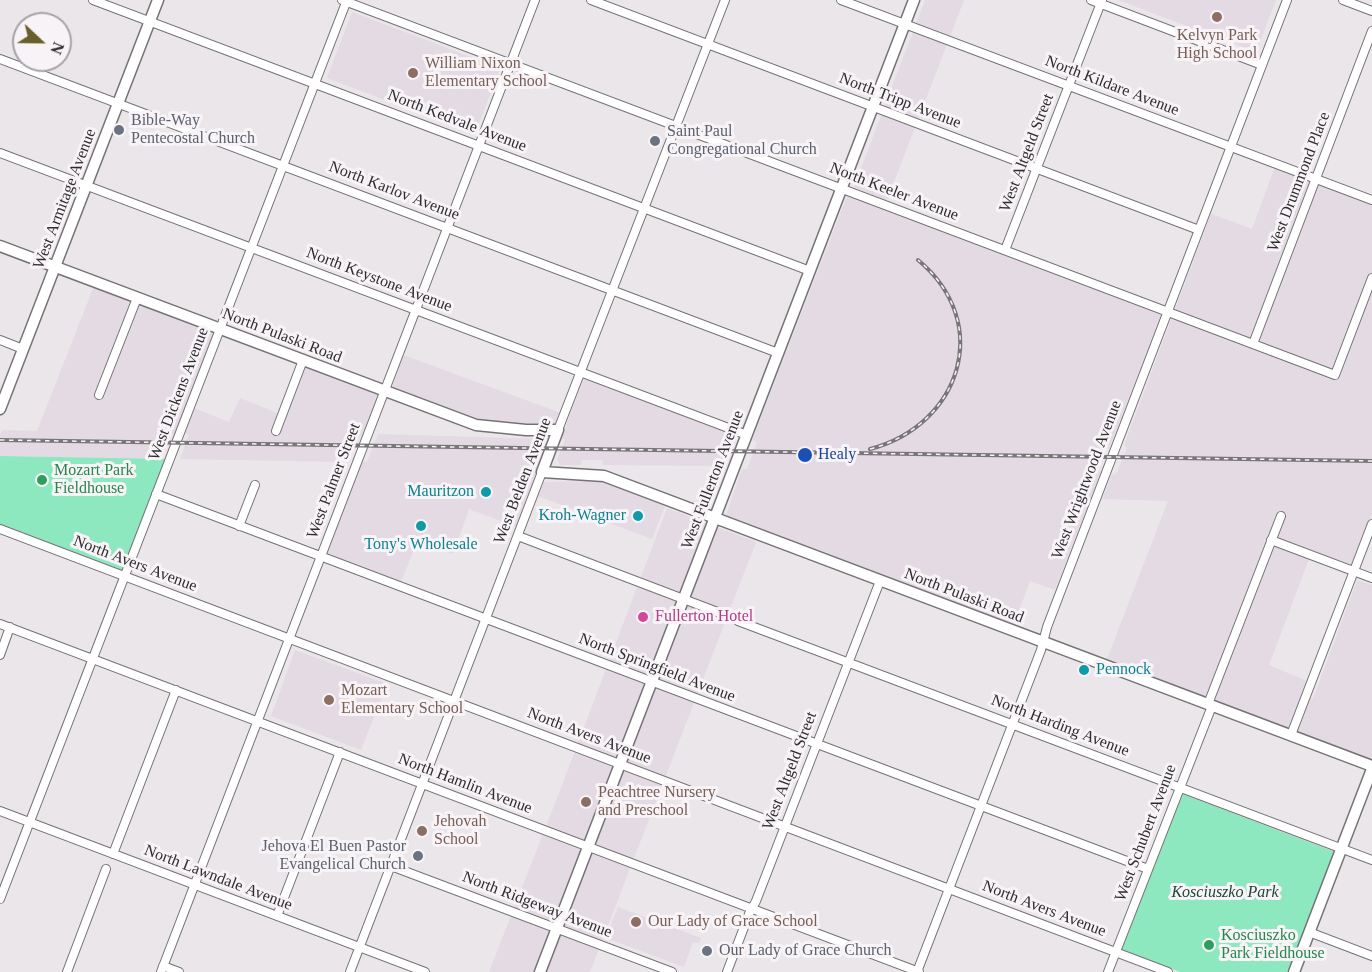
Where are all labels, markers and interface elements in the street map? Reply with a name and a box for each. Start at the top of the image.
marker: Kelvyn Park High School [1210,10,1224,24]
north arrow [12,12,72,72]
place label: Kelvyn Park High School [1177,26,1257,64]
text: N [47,40,67,57]
street label: North Kildare Avenue [1042,52,1182,120]
place label: William Nixon Elementary School [425,54,547,92]
marker: William Nixon Elementary School [406,66,420,80]
street label: North Tripp Avenue [836,69,964,133]
street label: North Kedvale Avenue [385,86,529,156]
street label: West Altgeld Street [996,91,1058,215]
street label: West Drummond Place [1264,109,1334,255]
place label: Bible-Way Pentecostal Church [131,111,255,149]
place label: Saint Paul Congregational Church [667,122,817,160]
marker: Bible-Way Pentecostal Church [112,123,126,137]
street label: West Armitage Avenue [29,126,101,272]
marker: Saint Paul Congregational Church [648,134,662,148]
street label: North Karlov Avenue [326,157,462,225]
street label: North Keeler Avenue [827,159,961,225]
street label: North Keystone Avenue [304,243,454,317]
street label: North Pulaski Road [220,304,344,368]
street label: West Dickens Avenue [145,325,213,463]
street label: West Wrightwood Avenue [1048,398,1126,562]
street label: West Fullerton Avenue [678,408,748,552]
street label: West Belden Avenue [490,415,556,547]
street label: West Palmer Street [303,421,365,541]
place label: Healy [818,445,856,465]
marker: Healy [796,446,814,464]
place label: Mozart Park Fieldhouse [54,461,134,499]
marker: Mozart Park Fieldhouse [35,473,49,487]
place label: Mauritzon [407,482,474,502]
marker: Mauritzon [479,485,493,499]
place label: Kroh-Wagner [538,506,626,526]
marker: Kroh-Wagner [631,509,645,523]
marker: Tony's Wholesale [414,519,428,533]
street label: North Avers Avenue [70,532,200,596]
place label: Tony's Wholesale [364,535,478,555]
street label: North Pulaski Road [902,564,1026,628]
place label: Fullerton Hotel [655,607,753,627]
marker: Fullerton Hotel [636,610,650,624]
street label: North Springfield Avenue [576,629,738,707]
place label: Pennock [1096,660,1151,680]
marker: Pennock [1077,663,1091,677]
place label: Mozart Elementary School [341,681,463,719]
street label: North Harding Avenue [988,691,1132,761]
marker: Mozart Elementary School [322,693,336,707]
street label: North Avers Avenue [524,704,654,768]
street label: West Altgeld Street [759,709,821,833]
street label: North Hamlin Avenue [395,750,535,818]
street label: West Schubert Avenue [1111,762,1181,904]
place label: Peachtree Nursery and Preschool [598,783,716,821]
marker: Peachtree Nursery and Preschool [579,795,593,809]
place label: Jehovah School [434,812,486,850]
marker: Jehovah School [415,824,429,838]
place label: Jehova El Buen Pastor Evangelical Church [262,837,406,875]
street label: North Lawndale Avenue [141,841,295,915]
marker: Jehova El Buen Pastor Evangelical Church [411,849,425,863]
street label: North Ridgeway Avenue [459,868,615,942]
street label: North Avers Avenue [979,877,1109,941]
park label: Kosciuszko Park [1171,883,1279,903]
place label: Our Lady of Grace School [648,912,818,932]
marker: Our Lady of Grace School [629,915,643,929]
place label: Kosciuszko Park Fieldhouse [1221,926,1325,964]
marker: Kosciuszko Park Fieldhouse [1202,938,1216,952]
place label: Our Lady of Grace Church [719,941,891,961]
marker: Our Lady of Grace Church [700,944,714,958]

